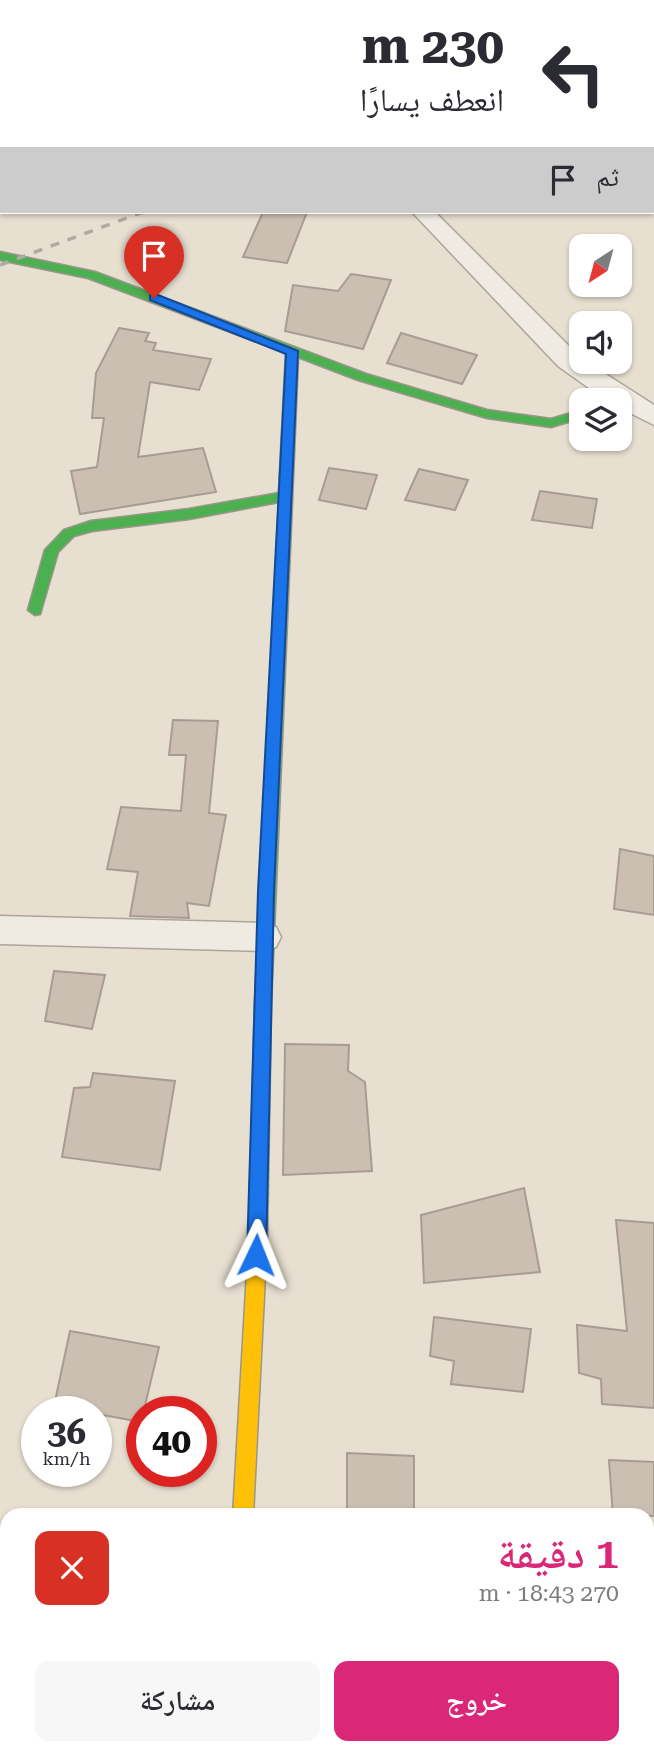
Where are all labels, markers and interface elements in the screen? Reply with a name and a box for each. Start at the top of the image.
text: 230 m [362,18,504,75]
icon: left [528,28,619,119]
text: انعطف يسارًا [360,81,504,119]
icon: arrive [544,161,582,199]
text: ثم [596,162,619,192]
pin [124,226,184,298]
north arrow [569,234,632,298]
map controls [569,234,632,451]
icon: arrive [135,237,173,275]
button: sound [569,311,632,374]
button: layers [569,388,632,451]
position arrow [219,1218,293,1292]
speed limit sign: 40 [126,1396,217,1487]
text: 36 [47,1412,86,1453]
text: km/h [42,1448,91,1469]
text: 1 دقيقة [498,1529,619,1578]
button: close [35,1531,109,1605]
text: 270 m · 18:43 [479,1580,619,1607]
button: مشاركة [35,1661,320,1741]
button: خروج [334,1661,619,1741]

